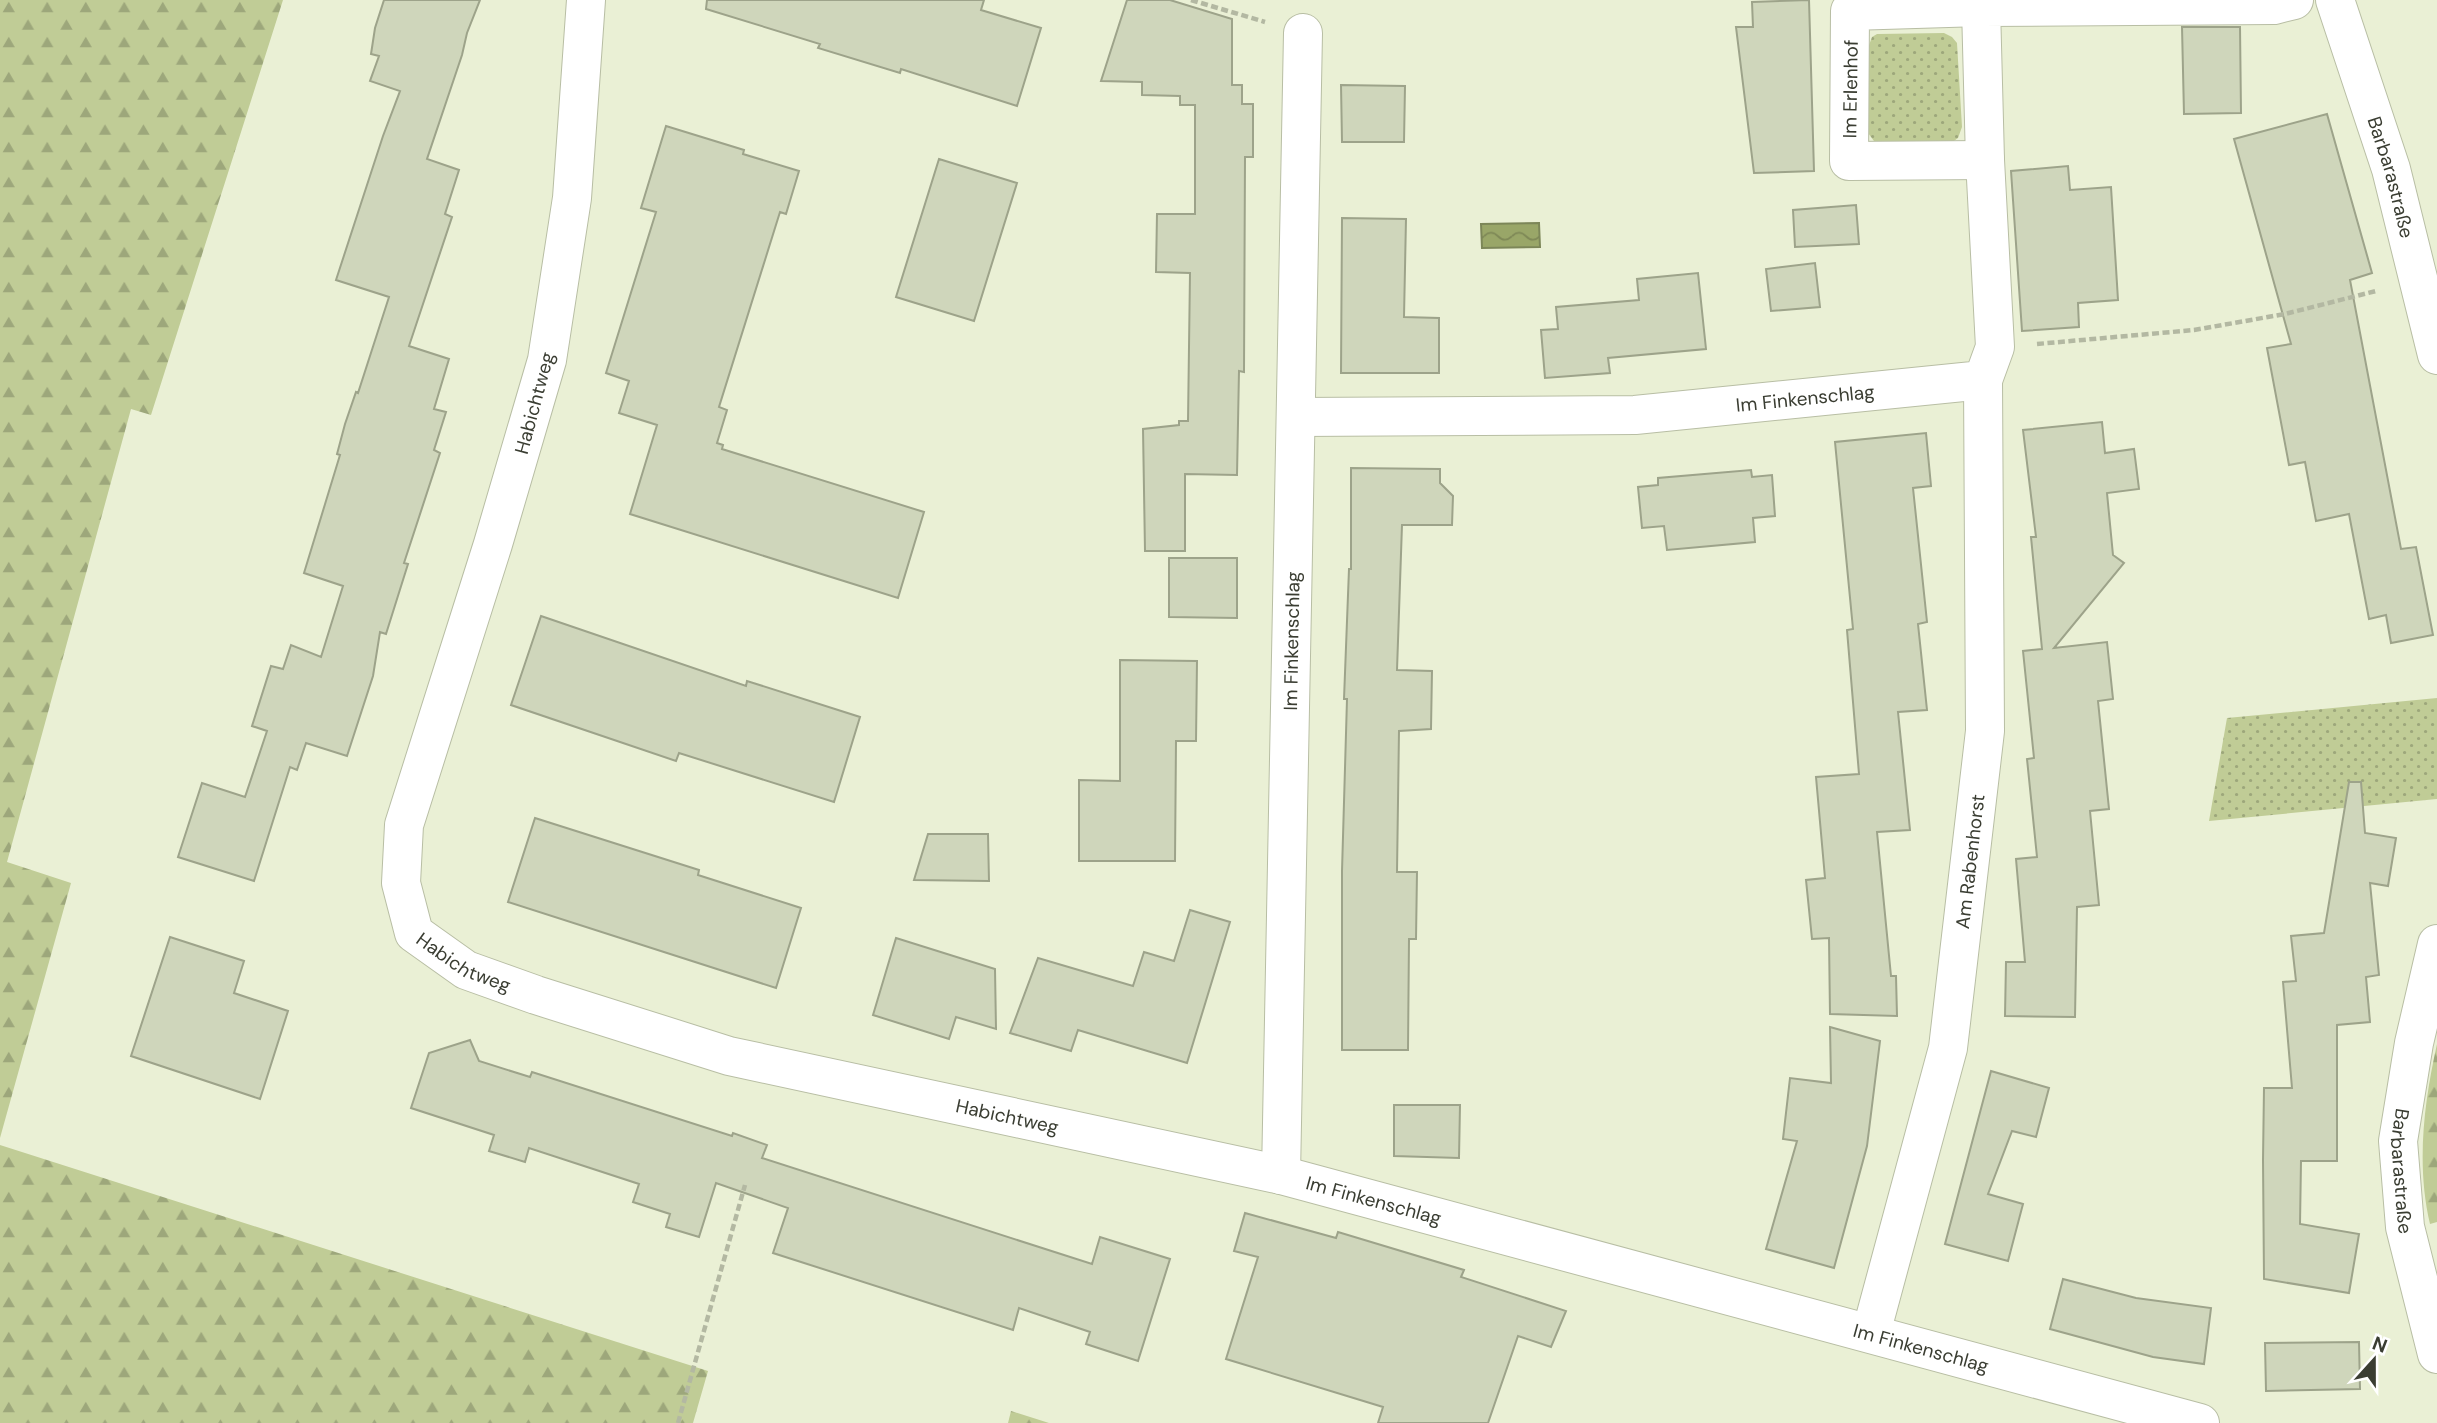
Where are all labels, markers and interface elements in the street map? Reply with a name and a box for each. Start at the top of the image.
street label: Im Erlenhof [1837,39,1864,139]
street label: Barbarastraße [2361,113,2420,241]
street label: Habichtweg [509,349,560,457]
street label: Im Finkenschlag [1735,379,1876,418]
street label: Im Finkenschlag [1278,571,1306,711]
street label: Am Rabenhorst [1950,793,1991,930]
street label: Habichtweg [411,927,514,998]
street label: Habichtweg [954,1093,1061,1140]
street label: Barbarastraße [2385,1107,2418,1237]
street label: Im Finkenschlag [1303,1170,1445,1231]
street label: Im Finkenschlag [1851,1318,1992,1379]
north arrow [2339,1325,2409,1395]
text: N [2369,1330,2391,1359]

